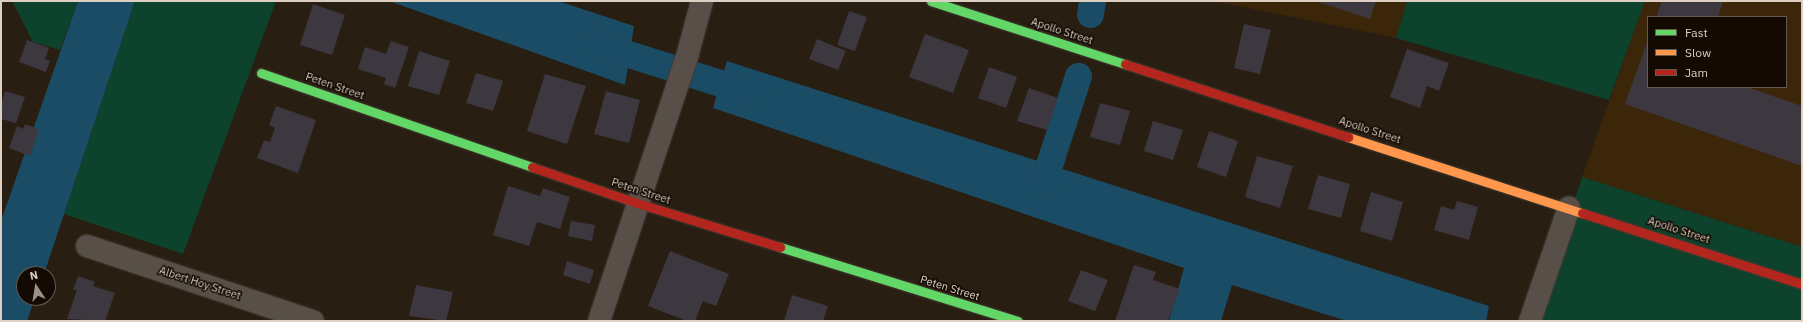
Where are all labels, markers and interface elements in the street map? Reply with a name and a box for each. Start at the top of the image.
street label: Apollo Street [1029,15,1095,47]
legend [1647,16,1787,88]
text: Fast [1685,25,1708,40]
text: Slow [1685,45,1711,60]
text: Jam [1685,65,1708,80]
street label: Peten Street [304,70,366,102]
street label: Apollo Street [1337,114,1403,146]
street label: Peten Street [610,175,672,207]
street label: Apollo Street [1646,214,1712,246]
street label: Albert Hoy Street [157,264,243,302]
north arrow [16,266,56,306]
text: N [28,268,39,283]
street label: Peten Street [919,273,981,303]

